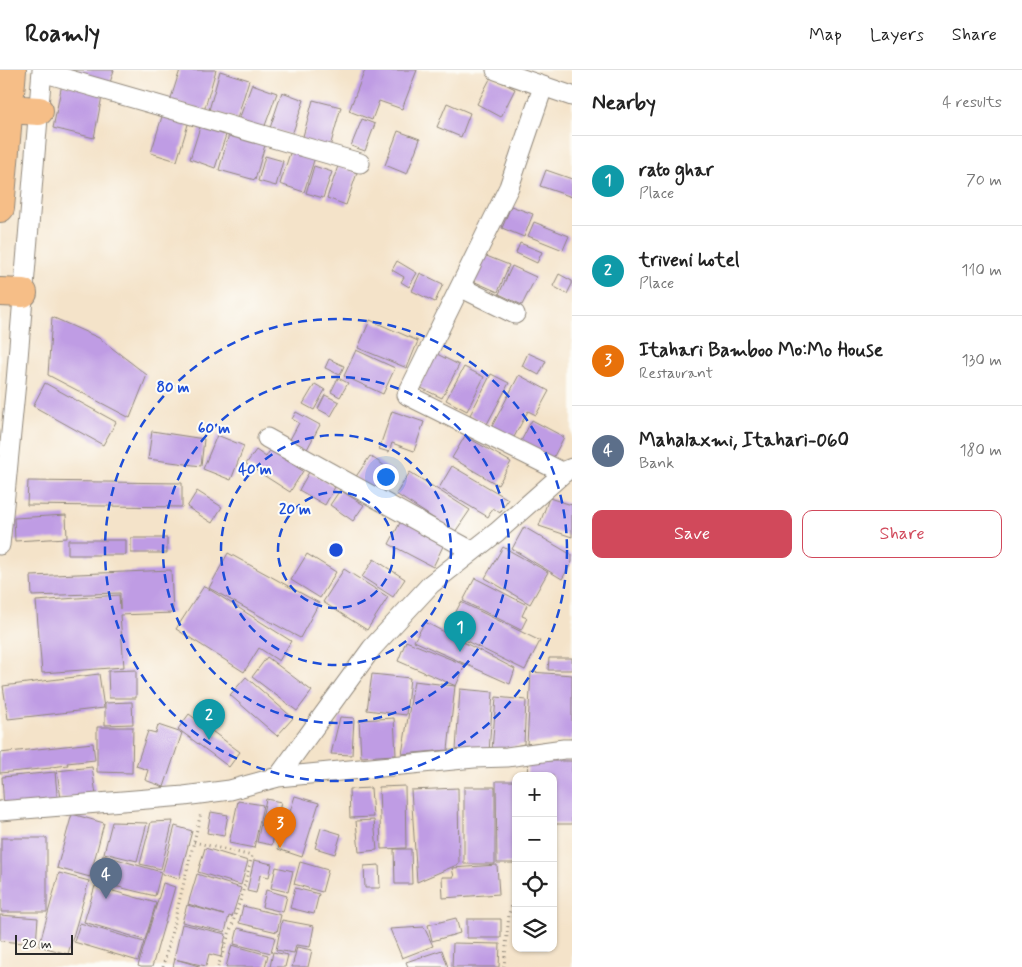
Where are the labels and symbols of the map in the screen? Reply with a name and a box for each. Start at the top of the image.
text: 80 m [156,378,190,398]
text: 60 m [198,419,230,439]
text: 40 m [238,460,272,480]
your location [373,464,399,490]
text: 20 m [279,500,311,520]
centre of rings [327,541,345,559]
pin: 1 [444,611,476,652]
pin: 2 [193,699,225,740]
pin: 3 [264,807,296,848]
pin: 4 [90,858,122,899]
scale bar [15,932,72,955]

